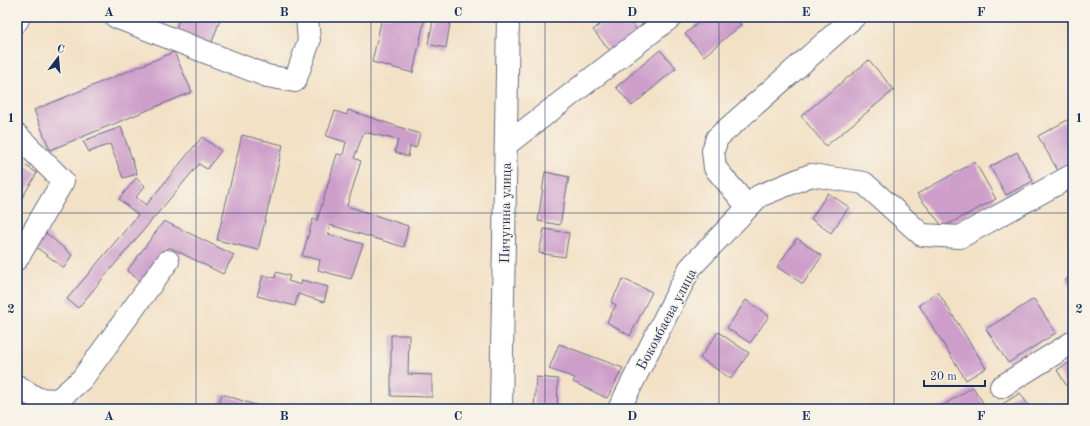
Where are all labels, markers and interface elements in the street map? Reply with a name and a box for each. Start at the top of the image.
text: A [104,6,114,19]
text: B [279,6,289,19]
text: C [454,6,462,19]
text: D [627,6,637,19]
text: E [802,6,811,19]
text: F [977,6,986,19]
north arrow [38,38,78,78]
text: С [55,44,65,56]
text: 1 [7,112,15,125]
text: 1 [1075,112,1083,125]
street label: Пичугина улица [498,162,514,264]
street label: Бокомбаева улица [634,266,700,372]
text: 2 [7,303,15,316]
text: 2 [1075,303,1083,316]
scale bar [924,362,985,388]
text: 20 m [930,371,957,383]
text: A [104,410,114,423]
text: B [279,410,289,423]
text: C [454,410,462,423]
text: D [627,410,637,423]
text: E [802,410,811,423]
text: F [977,410,986,423]

